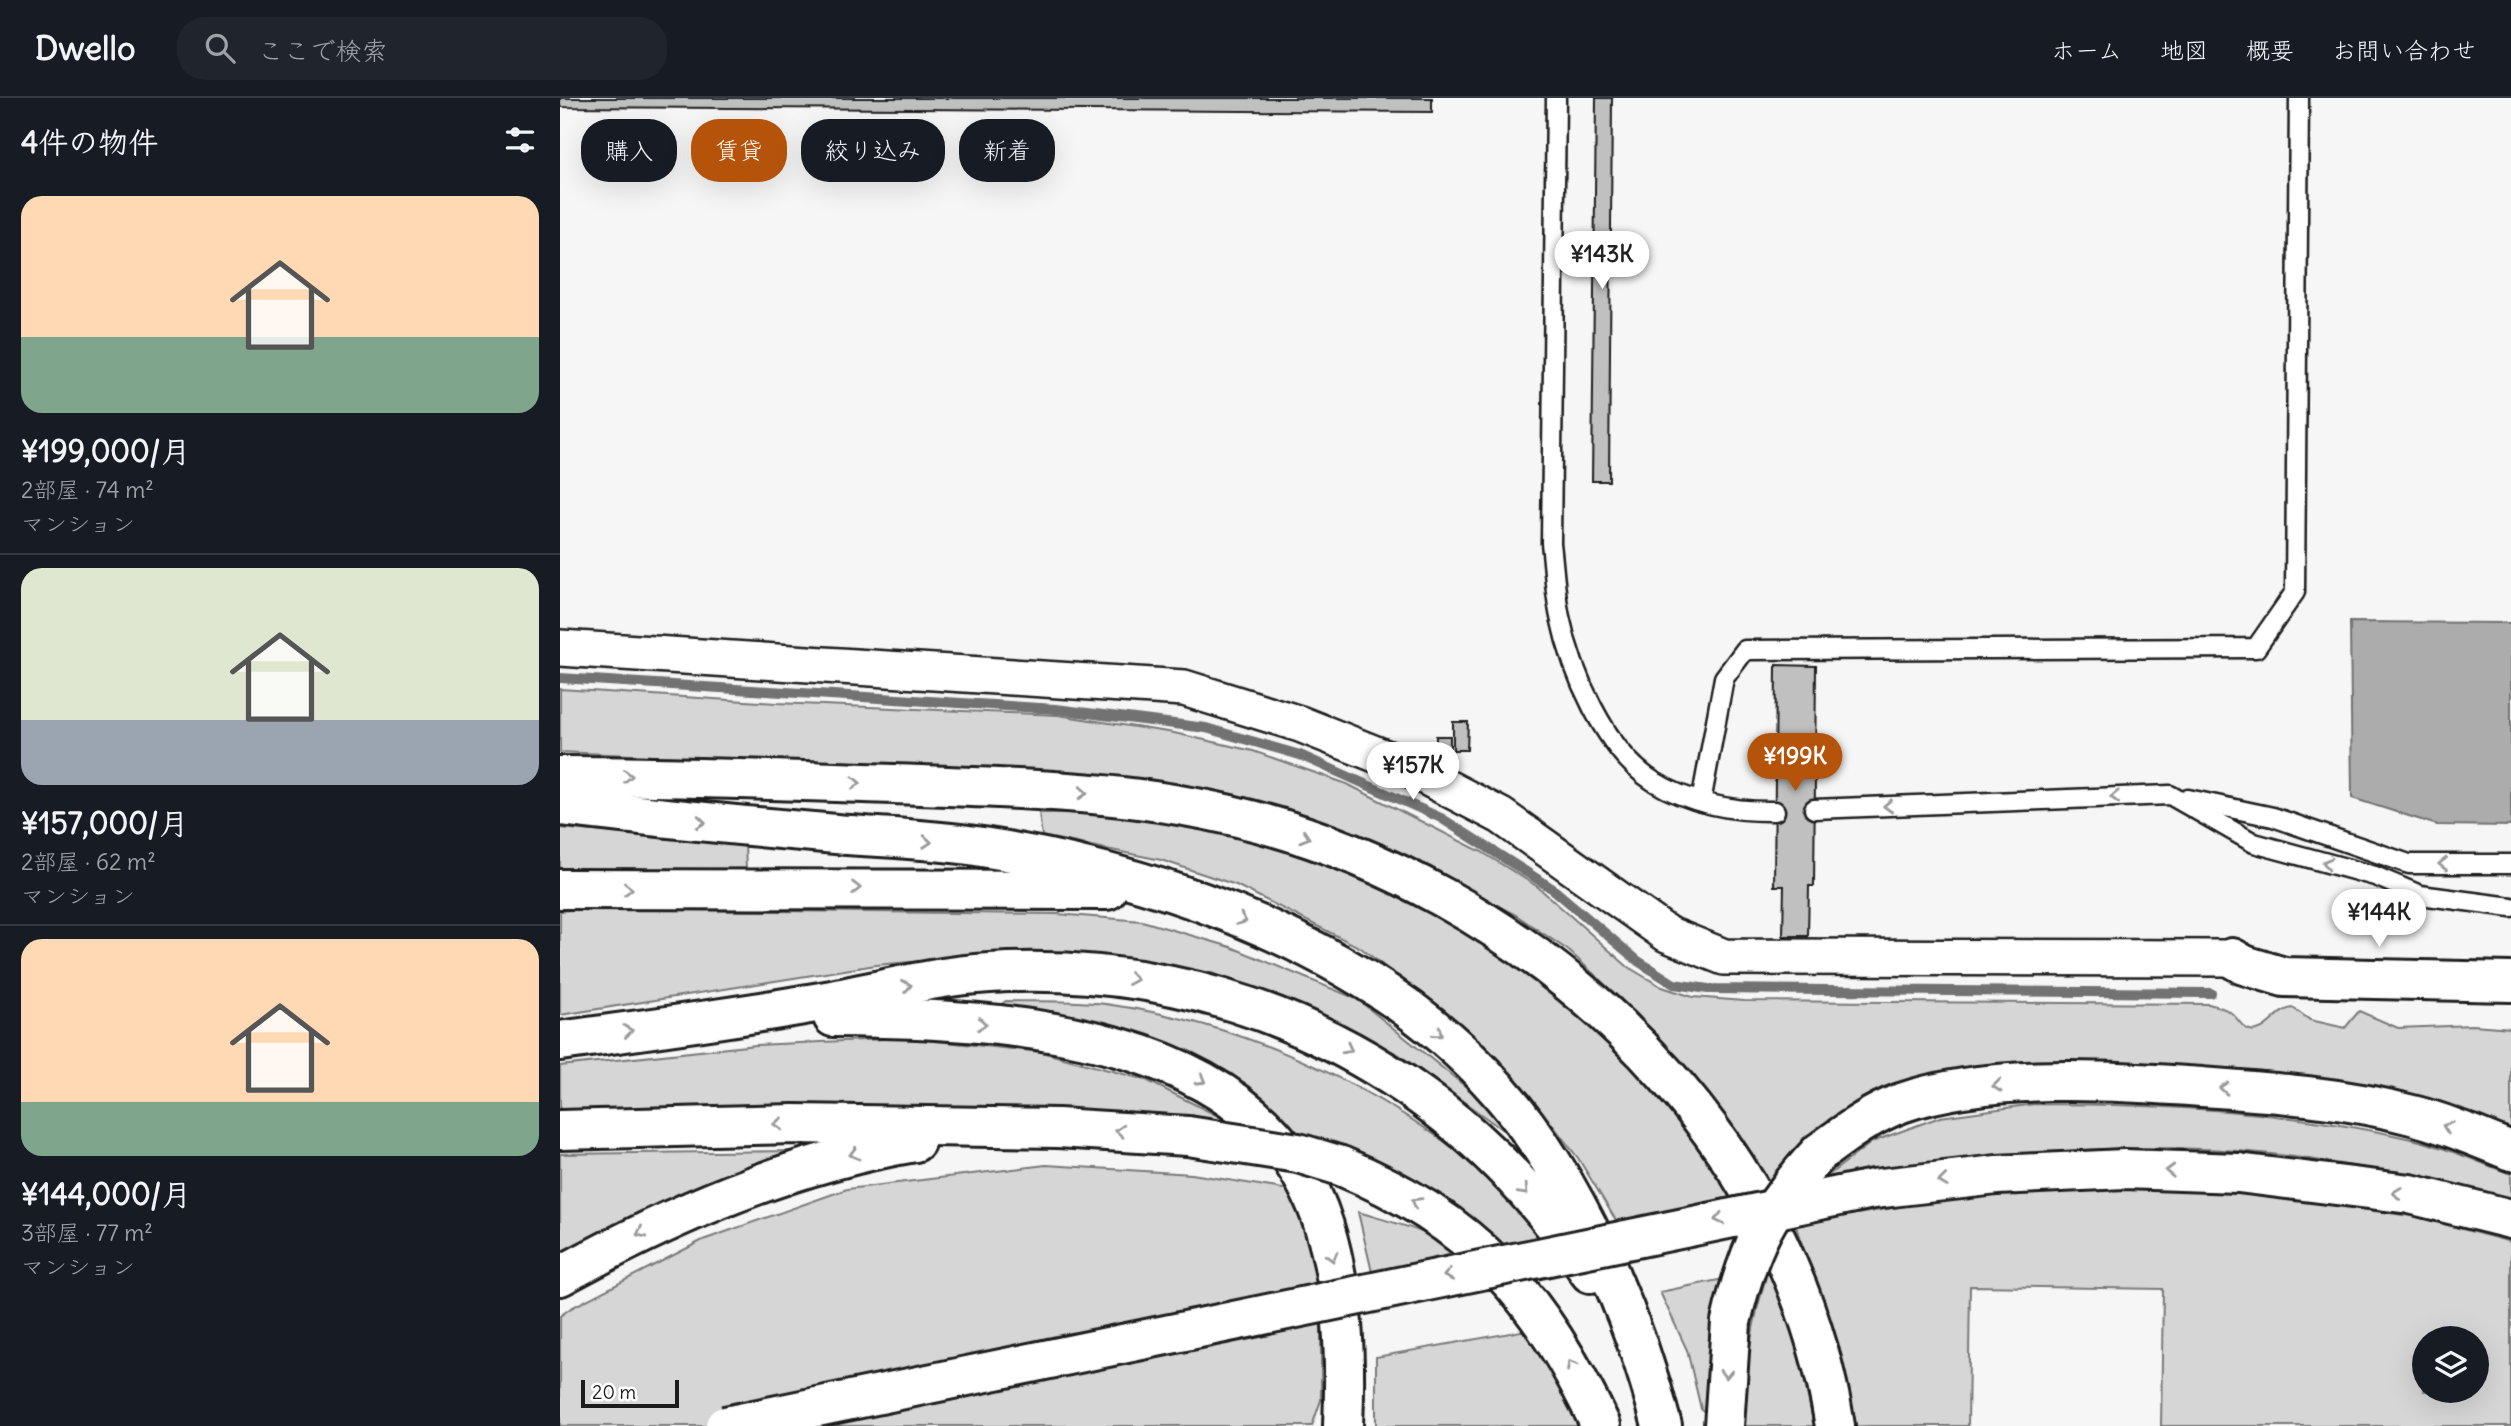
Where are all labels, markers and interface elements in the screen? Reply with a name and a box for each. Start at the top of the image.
search box [177,17,667,80]
text: Dwello [35,27,135,69]
icon: search [201,29,239,67]
text: ここで検索 [257,34,387,67]
text: ホーム [2051,35,2122,65]
text: 地図 [2160,35,2208,65]
text: 概要 [2246,35,2294,65]
text: お問い合わせ [2332,35,2476,65]
chip: 購入 [581,119,677,182]
chip: 賃貸 [691,119,787,182]
chip: 絞り込み [801,119,945,182]
chip: 新着 [959,119,1055,182]
icon: filters [501,121,539,159]
text: 4件の物件 [21,123,158,161]
pin: ¥143K [1553,232,1651,291]
text: ¥143K [1570,239,1634,268]
icon: home [217,242,343,368]
text: ¥199,000/月 [21,432,190,470]
text: 2部屋 · 74 m² [21,475,154,504]
text: マンション [21,509,135,538]
icon: home [217,614,343,740]
pin: ¥199K [1746,734,1844,793]
text: ¥199K [1763,741,1827,770]
pin: ¥157K [1364,742,1462,802]
text: ¥157K [1382,750,1444,779]
one-way arrow [623,768,634,784]
one-way arrow [851,775,861,791]
one-way arrow [1078,785,1089,800]
one-way arrow [2109,790,2120,805]
one-way arrow [1882,799,1893,814]
text: ¥157,000/月 [21,804,189,842]
one-way arrow [696,814,707,829]
one-way arrow [1299,829,1311,844]
one-way arrow [922,834,933,849]
text: 2部屋 · 62 m² [21,847,156,876]
one-way arrow [2437,856,2448,872]
one-way arrow [2321,857,2333,871]
one-way arrow [851,880,861,896]
text: マンション [21,881,135,910]
one-way arrow [623,881,634,897]
pin: ¥144K [2330,890,2428,949]
text: ¥144K [2347,897,2411,926]
one-way arrow [1236,911,1248,925]
one-way arrow [1127,971,1139,986]
one-way arrow [901,980,913,995]
icon: home [217,985,343,1111]
one-way arrow [977,1017,988,1032]
one-way arrow [622,1024,633,1039]
one-way arrow [1429,1025,1442,1037]
one-way arrow [1341,1041,1353,1055]
one-way arrow [1194,1071,1207,1084]
one-way arrow [1991,1078,2002,1093]
one-way arrow [2218,1081,2229,1096]
one-way arrow [772,1116,783,1132]
one-way arrow [2442,1121,2454,1135]
one-way arrow [1115,1123,1126,1138]
one-way arrow [848,1146,860,1161]
one-way arrow [2164,1163,2175,1178]
one-way arrow [1937,1174,1949,1189]
text: ¥144,000/月 [21,1175,191,1213]
one-way arrow [1516,1183,1529,1196]
one-way arrow [2391,1185,2403,1200]
one-way arrow [1410,1197,1423,1210]
one-way arrow [1713,1211,1725,1226]
text: 3部屋 · 77 m² [21,1218,153,1247]
one-way arrow [636,1225,648,1239]
one-way arrow [1324,1251,1338,1263]
text: マンション [21,1252,135,1281]
one-way arrow [1442,1267,1454,1282]
map controls [2412,1326,2489,1403]
button: layers [2412,1326,2489,1403]
one-way arrow [1566,1359,1579,1372]
one-way arrow [1718,1369,1733,1380]
scale bar [581,1377,679,1409]
text: 20 m [592,1380,636,1404]

